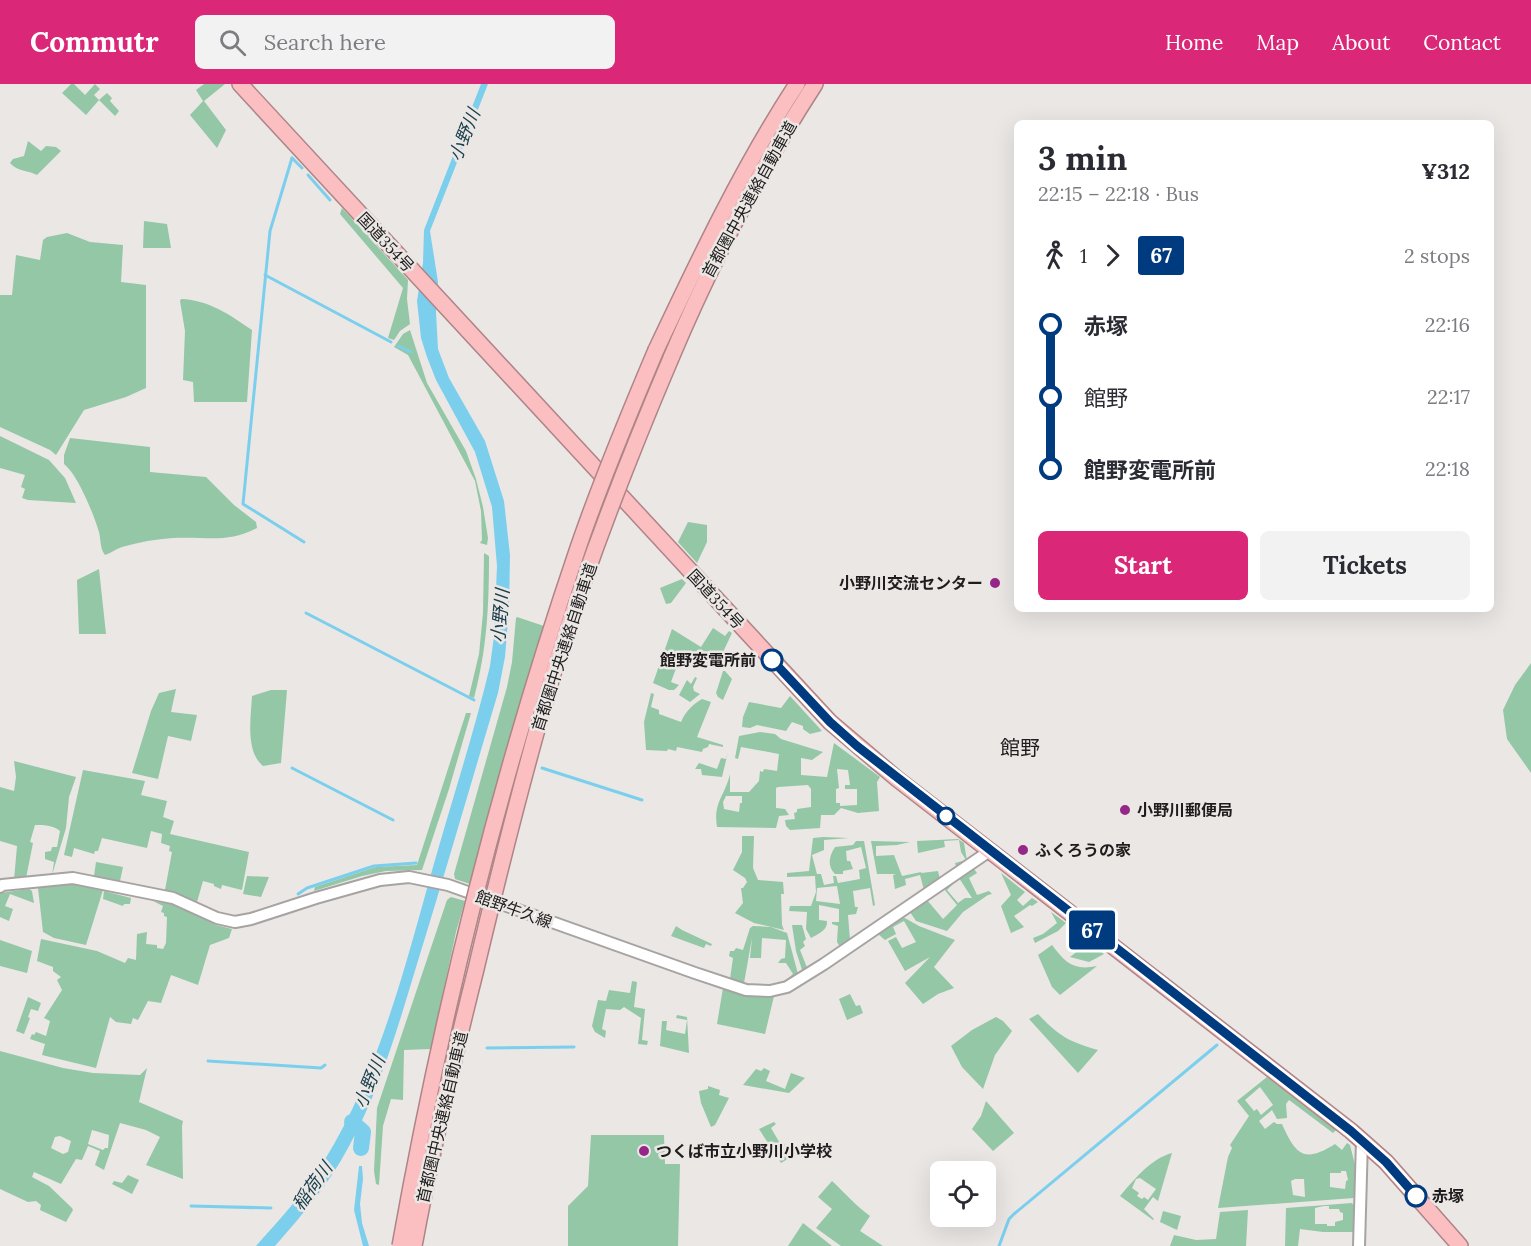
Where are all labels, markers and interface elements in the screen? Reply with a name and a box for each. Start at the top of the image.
search box [195,15,615,69]
text: Commutr [30,24,159,60]
icon: search [216,26,249,59]
text: Search here [264,28,386,56]
text: Home [1165,29,1223,56]
text: Map [1256,29,1299,56]
text: About [1332,29,1390,56]
text: Contact [1423,29,1501,56]
water label: 小野川 [443,104,486,164]
street label: 首都圏中央連絡自動車道 [698,117,800,281]
text: 3 min [1038,137,1127,179]
text: ¥312 [1421,157,1470,185]
text: 22:15 – 22:18 · Bus [1038,181,1199,206]
street label: 国道354号 [353,208,419,276]
icon: walk [1038,239,1071,272]
icon: forward [1096,239,1129,272]
text: 67 [1150,242,1172,269]
text: 1 [1080,243,1087,268]
text: 2 stops [1404,243,1470,268]
text: 赤塚 [1084,312,1128,340]
text: 22:16 [1425,312,1470,337]
text: 館野 [1084,384,1128,412]
text: 22:17 [1427,384,1470,409]
text: 館野変電所前 [1084,456,1216,484]
text: 22:18 [1425,456,1470,481]
button: Start [1038,531,1248,600]
button: Tickets [1260,531,1470,600]
street label: 首都圏中央連絡自動車道 [527,560,601,734]
street label: 国道354号 [683,565,749,633]
place label: 小野川交流センター [839,573,983,593]
marker: 小野川交流センター [988,576,1002,590]
water label: 小野川 [486,586,514,644]
marker: 館野変電所前 [761,649,783,671]
place label: 館野変電所前 [660,650,756,670]
district label: 館野 [1000,735,1040,760]
place label: 小野川郵便局 [1137,800,1233,820]
marker: 小野川郵便局 [1118,803,1132,817]
unlabelled marker [937,807,955,825]
place label: ふくろうの家 [1035,840,1131,860]
marker: ふくろうの家 [1016,843,1030,857]
street label: 館野牛久線 [473,886,555,932]
line badge: 67 [1065,910,1119,950]
text: 67 [1081,917,1103,944]
street label: 首都圏中央連絡自動車道 [412,1029,472,1205]
water label: 小野川 [348,1051,391,1111]
place label: つくば市立小野川小学校 [656,1141,832,1161]
marker: つくば市立小野川小学校 [637,1144,651,1158]
water label: 稲荷川 [287,1156,338,1215]
map controls [930,1161,996,1227]
button: locate [930,1161,996,1227]
marker: 赤塚 [1405,1185,1427,1207]
place label: 赤塚 [1432,1186,1464,1206]

